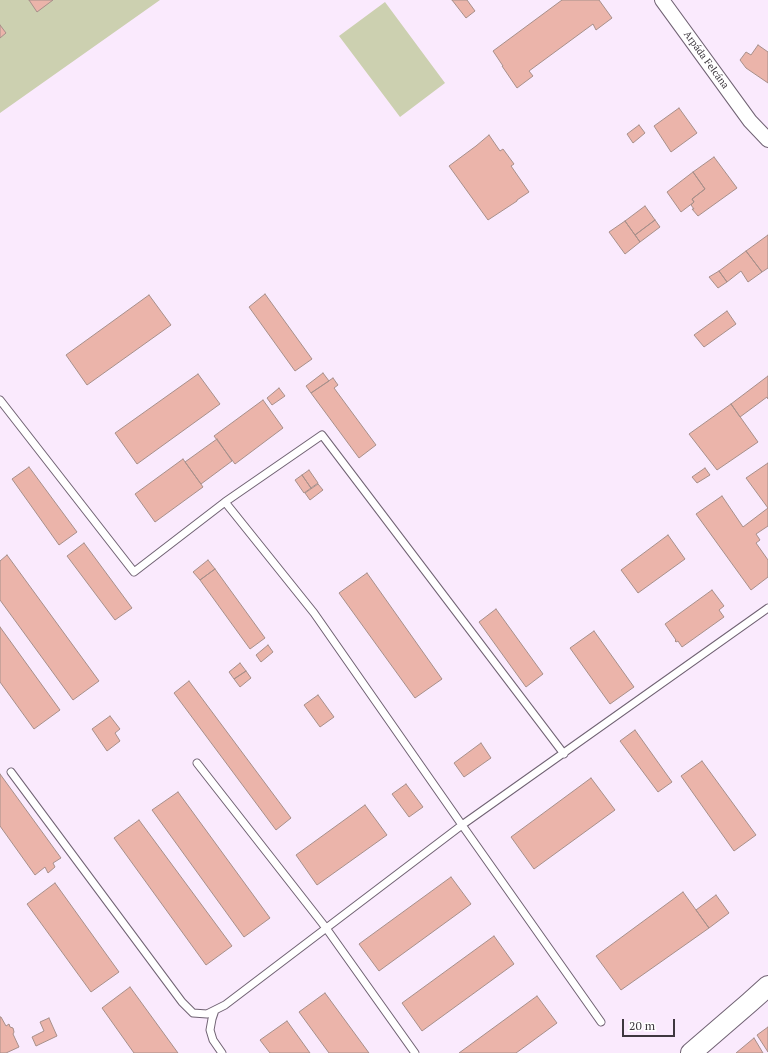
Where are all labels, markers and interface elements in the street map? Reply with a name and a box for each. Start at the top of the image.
street label: Arpáda Felcána [681,29,731,91]
scale bar [624,1011,677,1037]
text: 20 m [629,1018,655,1033]

